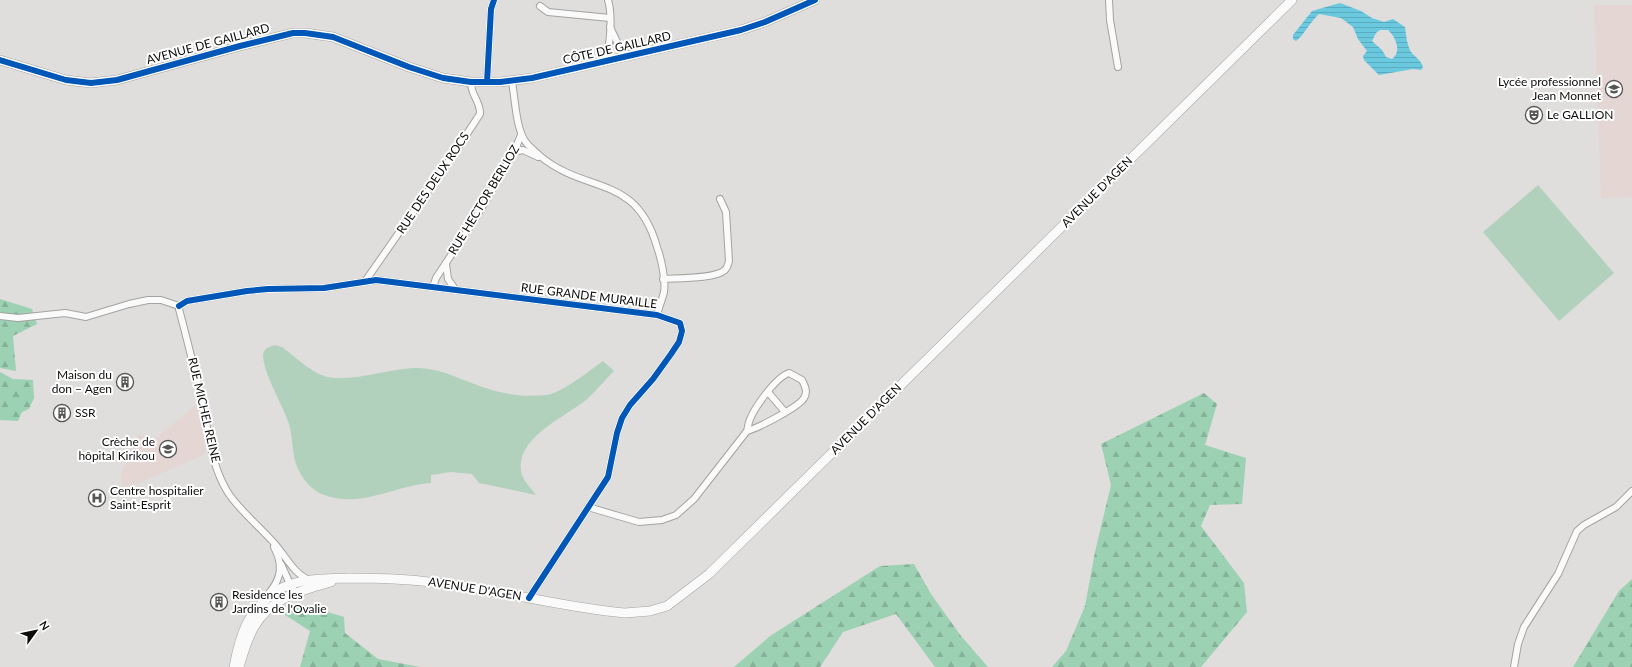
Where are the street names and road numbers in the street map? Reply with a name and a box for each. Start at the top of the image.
street label: AVENUE DE GAILLARD [145,20,271,67]
street label: CÔTE DE GAILLARD [561,28,672,67]
street label: RUE DES DEUX ROCS [393,129,472,236]
street label: RUE HECTOR BERLIOZ [445,142,522,257]
street label: AVENUE D'AGEN [1058,153,1135,230]
street label: RUE GRANDE MURAILLE [520,280,658,311]
street label: RUE MICHEL REINE [185,356,224,464]
street label: AVENUE D'AGEN [827,380,904,457]
street label: AVENUE D'AGEN [427,574,523,603]

